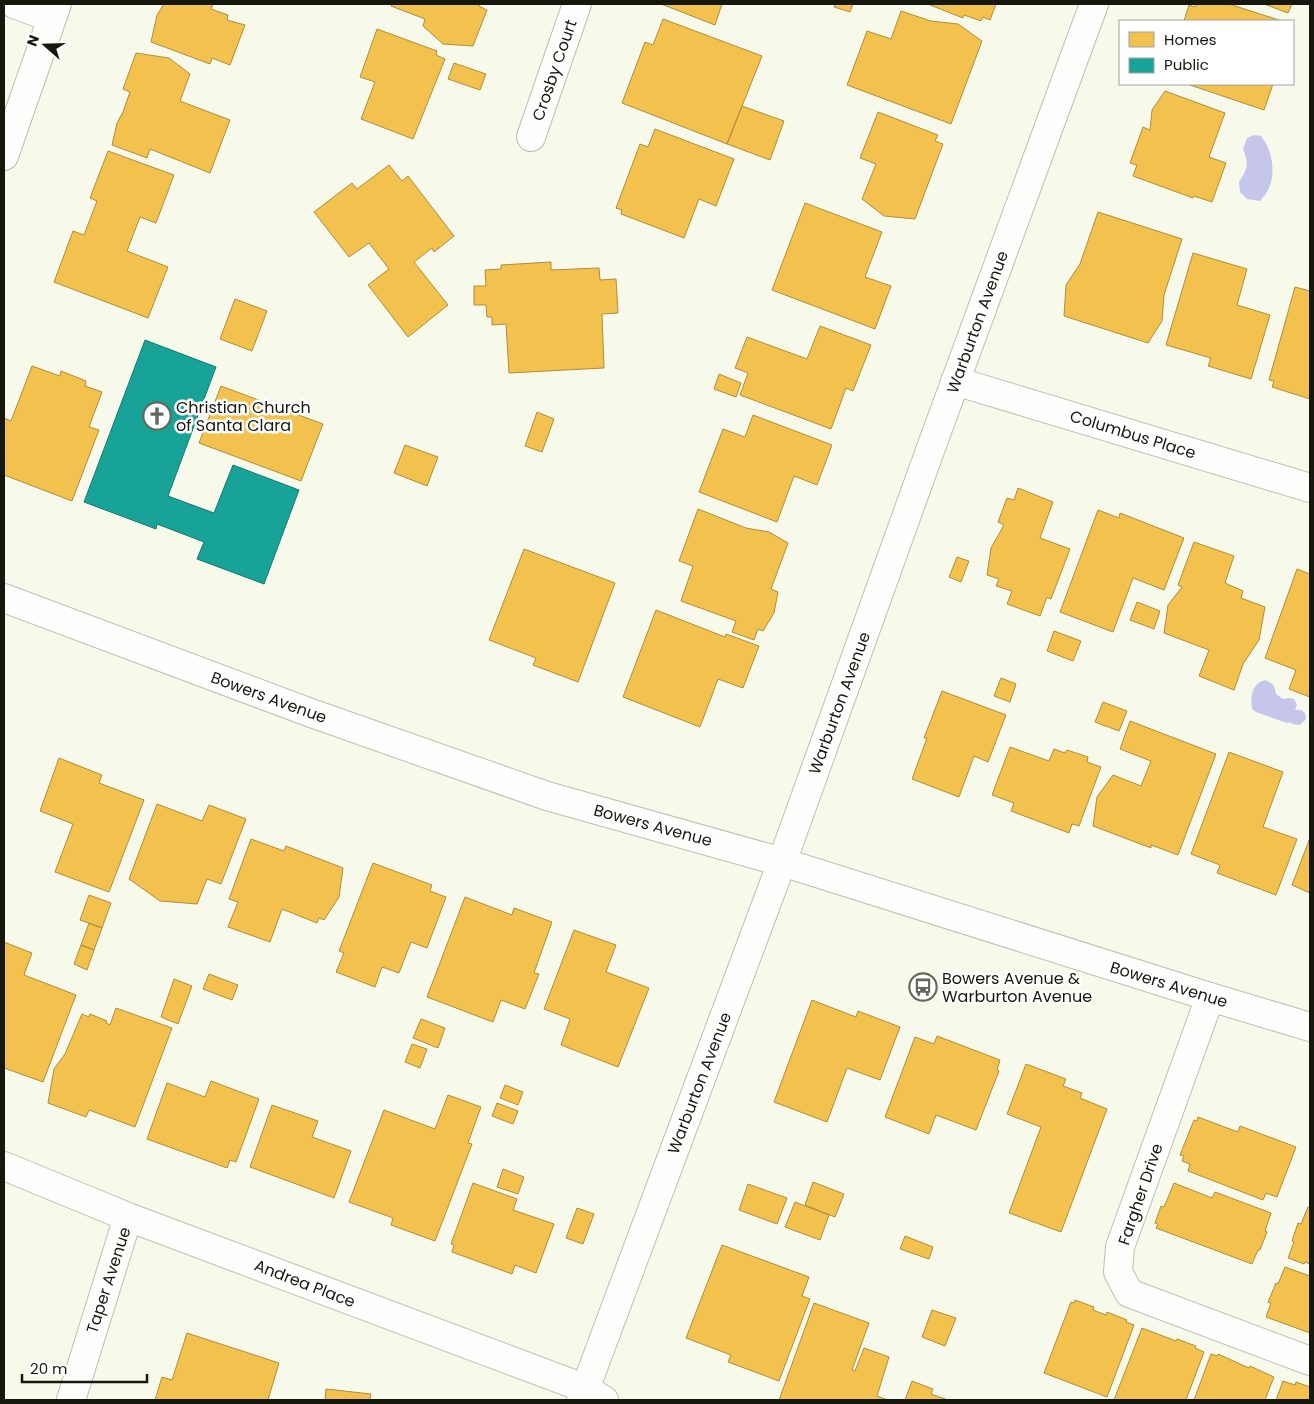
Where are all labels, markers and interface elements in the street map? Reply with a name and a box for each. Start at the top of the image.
street label: Crosby Court [526,16,583,124]
north arrow [20,20,70,70]
legend [1119,20,1294,85]
text: Homes [1164,29,1217,50]
text: N [22,32,44,49]
text: Public [1164,54,1209,75]
street label: Warburton Avenue [941,248,1014,397]
place label: Christian Church of Santa Clara [176,396,311,437]
church icon: Christian Church of Santa Clara [142,401,172,431]
street label: Columbus Place [1067,404,1199,465]
street label: Warburton Avenue [803,629,876,778]
street label: Bowers Avenue [208,666,330,729]
street label: Bowers Avenue [591,799,715,852]
street label: Bowers Avenue [1107,956,1231,1013]
place label: Bowers Avenue & Warburton Avenue [942,967,1092,1008]
bus stop icon: Bowers Avenue & Warburton Avenue [908,972,938,1002]
street label: Warburton Avenue [662,1009,737,1157]
street label: Fargher Drive [1112,1140,1169,1248]
street label: Taper Avenue [80,1224,137,1336]
street label: Andrea Place [251,1254,359,1313]
scale bar [22,1352,148,1384]
text: 20 m [30,1358,68,1379]

